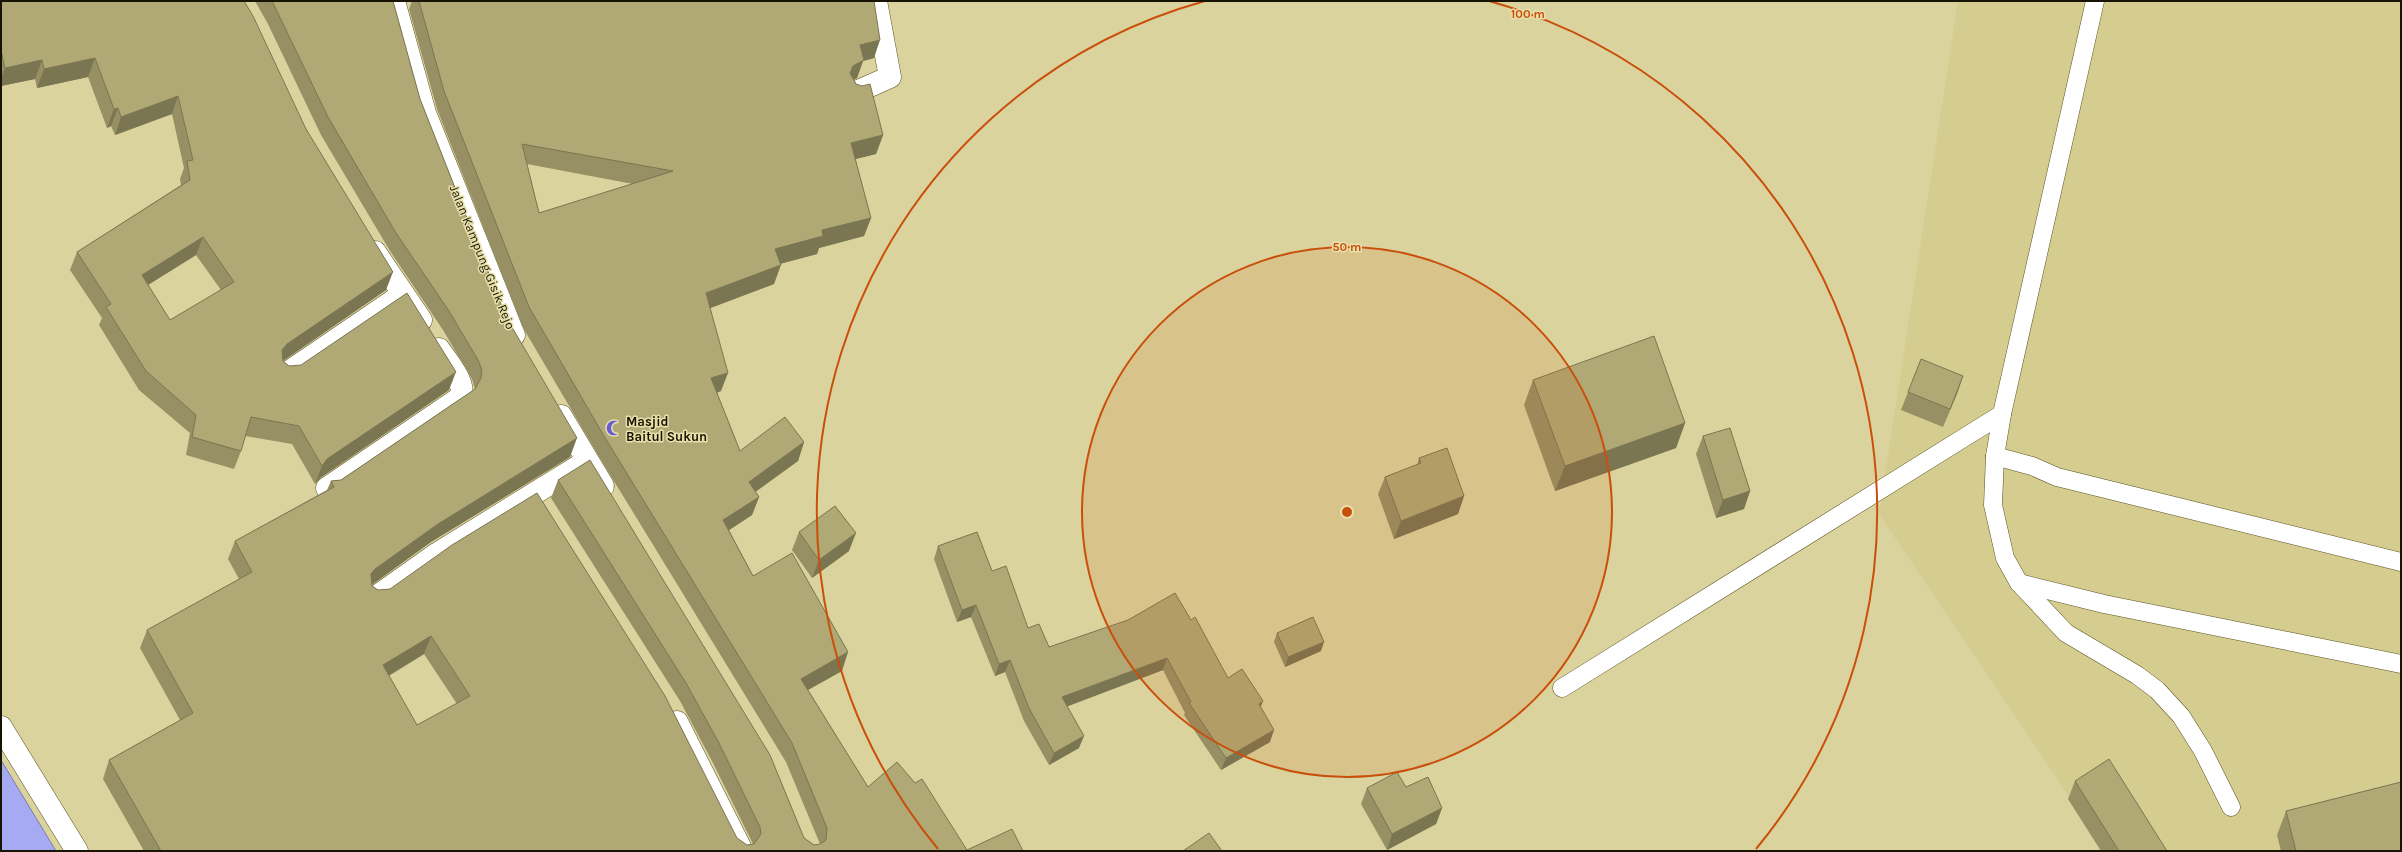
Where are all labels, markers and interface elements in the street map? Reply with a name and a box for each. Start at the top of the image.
text: 100 m [1511,7,1545,21]
street label: Jalan Kampung Gisik Rejo [447,183,518,332]
text: 50 m [1333,240,1362,254]
place label: Masjid Baitul Sukun [626,414,707,444]
mosque icon: Masjid Baitul Sukun [605,419,623,437]
centre of rings [1340,505,1354,519]

